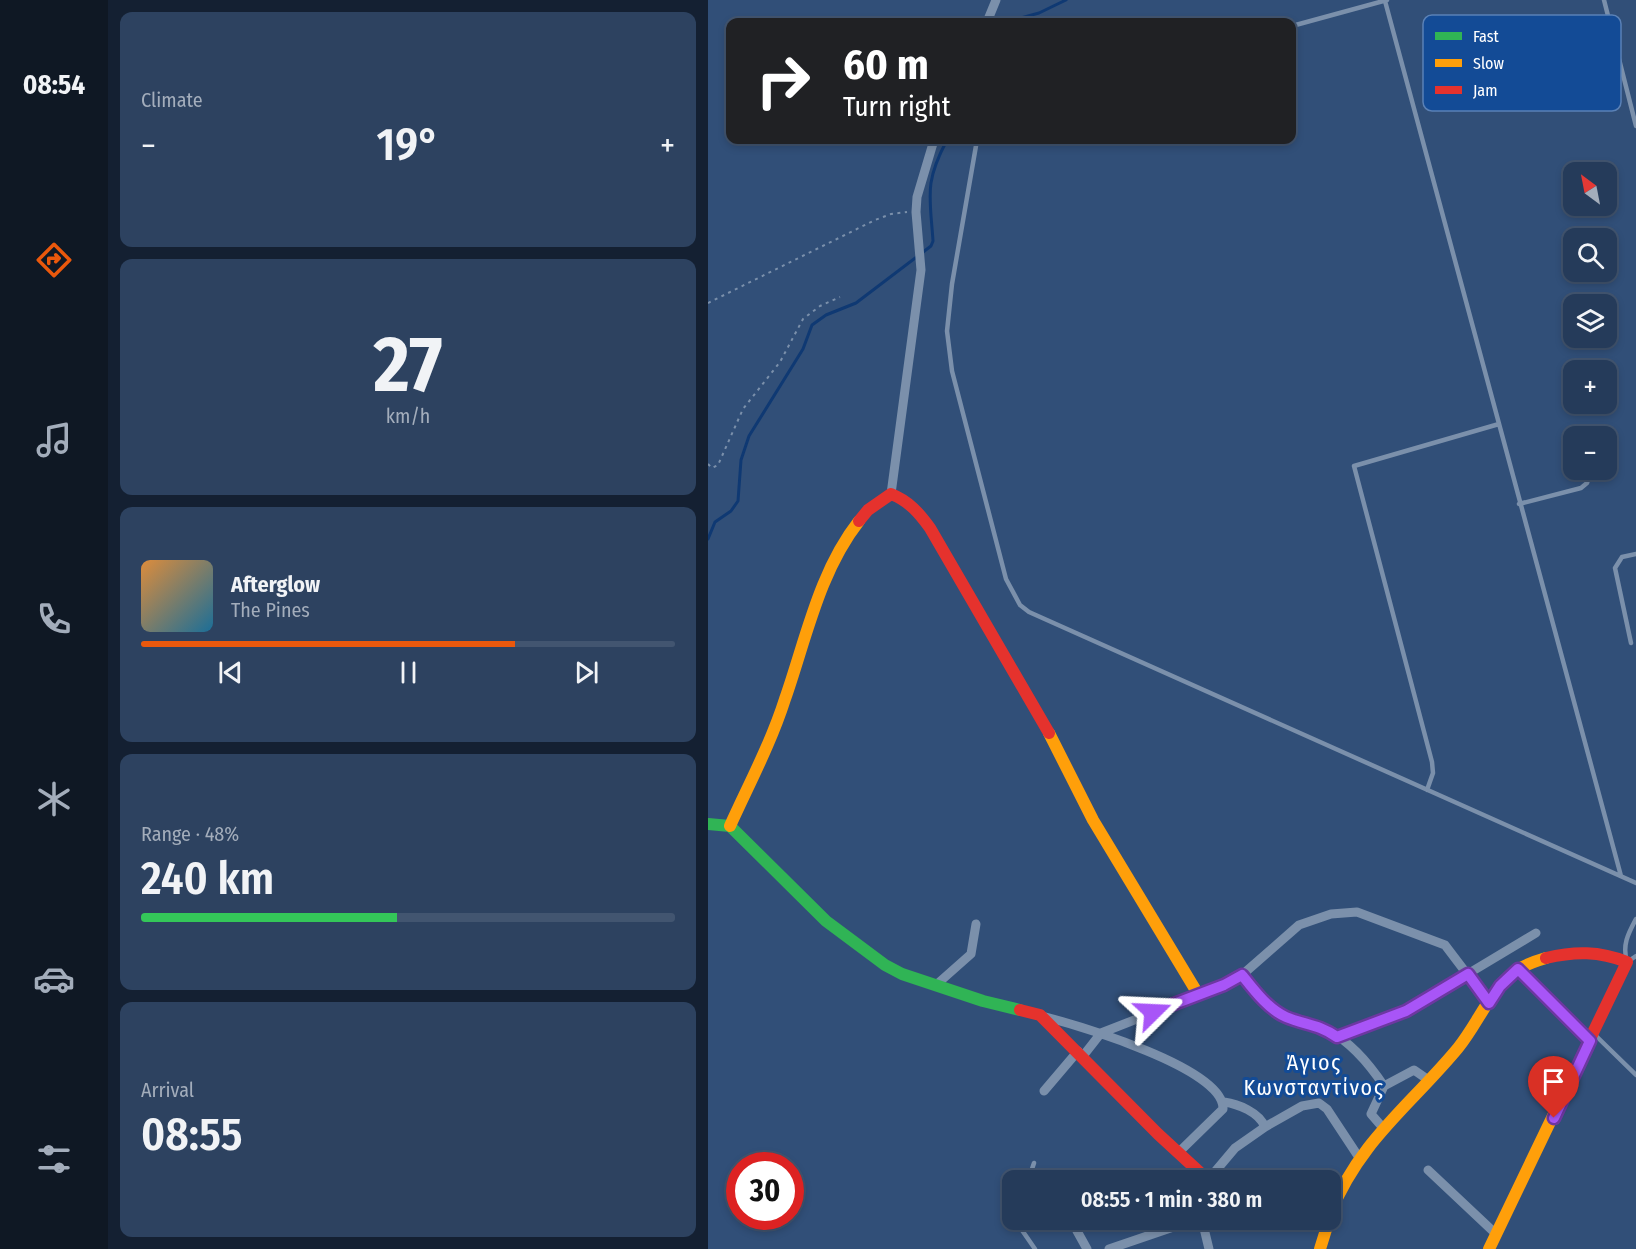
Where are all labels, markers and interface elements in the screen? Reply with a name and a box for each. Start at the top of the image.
legend [1423,15,1621,111]
text: Fast [1473,27,1500,46]
text: 60 m [843,40,929,90]
icon: right [744,42,822,120]
text: Slow [1473,54,1504,73]
text: 08:54 [23,69,85,101]
text: Jam [1473,81,1498,100]
text: Climate [141,88,203,112]
text: Turn right [843,91,951,123]
text: 19° [377,118,439,172]
text: − [141,126,156,166]
text: + [660,126,675,166]
north arrow [1563,162,1617,216]
map controls [1563,162,1617,480]
button: search [1563,228,1617,282]
icon: directions [33,239,75,281]
button: layers [1563,294,1617,348]
text: 27 [374,318,442,412]
button: + [1563,360,1617,414]
text: km/h [386,404,430,428]
icon: music [33,419,75,461]
button: − [1563,426,1617,480]
text: Afterglow [231,571,320,598]
icon: phone [33,598,75,640]
text: The Pines [231,598,310,622]
icon: previous [214,656,247,689]
icon: pause [392,656,425,689]
icon: next [570,656,603,689]
icon: climate [33,778,75,820]
text: Range · 48% [141,822,239,846]
text: 240 km [141,852,274,906]
icon: car [33,958,75,1000]
position arrow [1121,980,1185,1044]
district label: Άγιος Κωνσταντίνος [1244,1049,1384,1101]
pin [1528,1056,1579,1118]
icon: arrive [1537,1065,1570,1098]
text: Arrival [141,1078,194,1102]
text: 08:55 [141,1108,243,1162]
icon: filters [33,1138,75,1180]
speed limit sign: 30 [726,1152,804,1230]
text: 08:55 · 1 min · 380 m [1081,1186,1262,1213]

